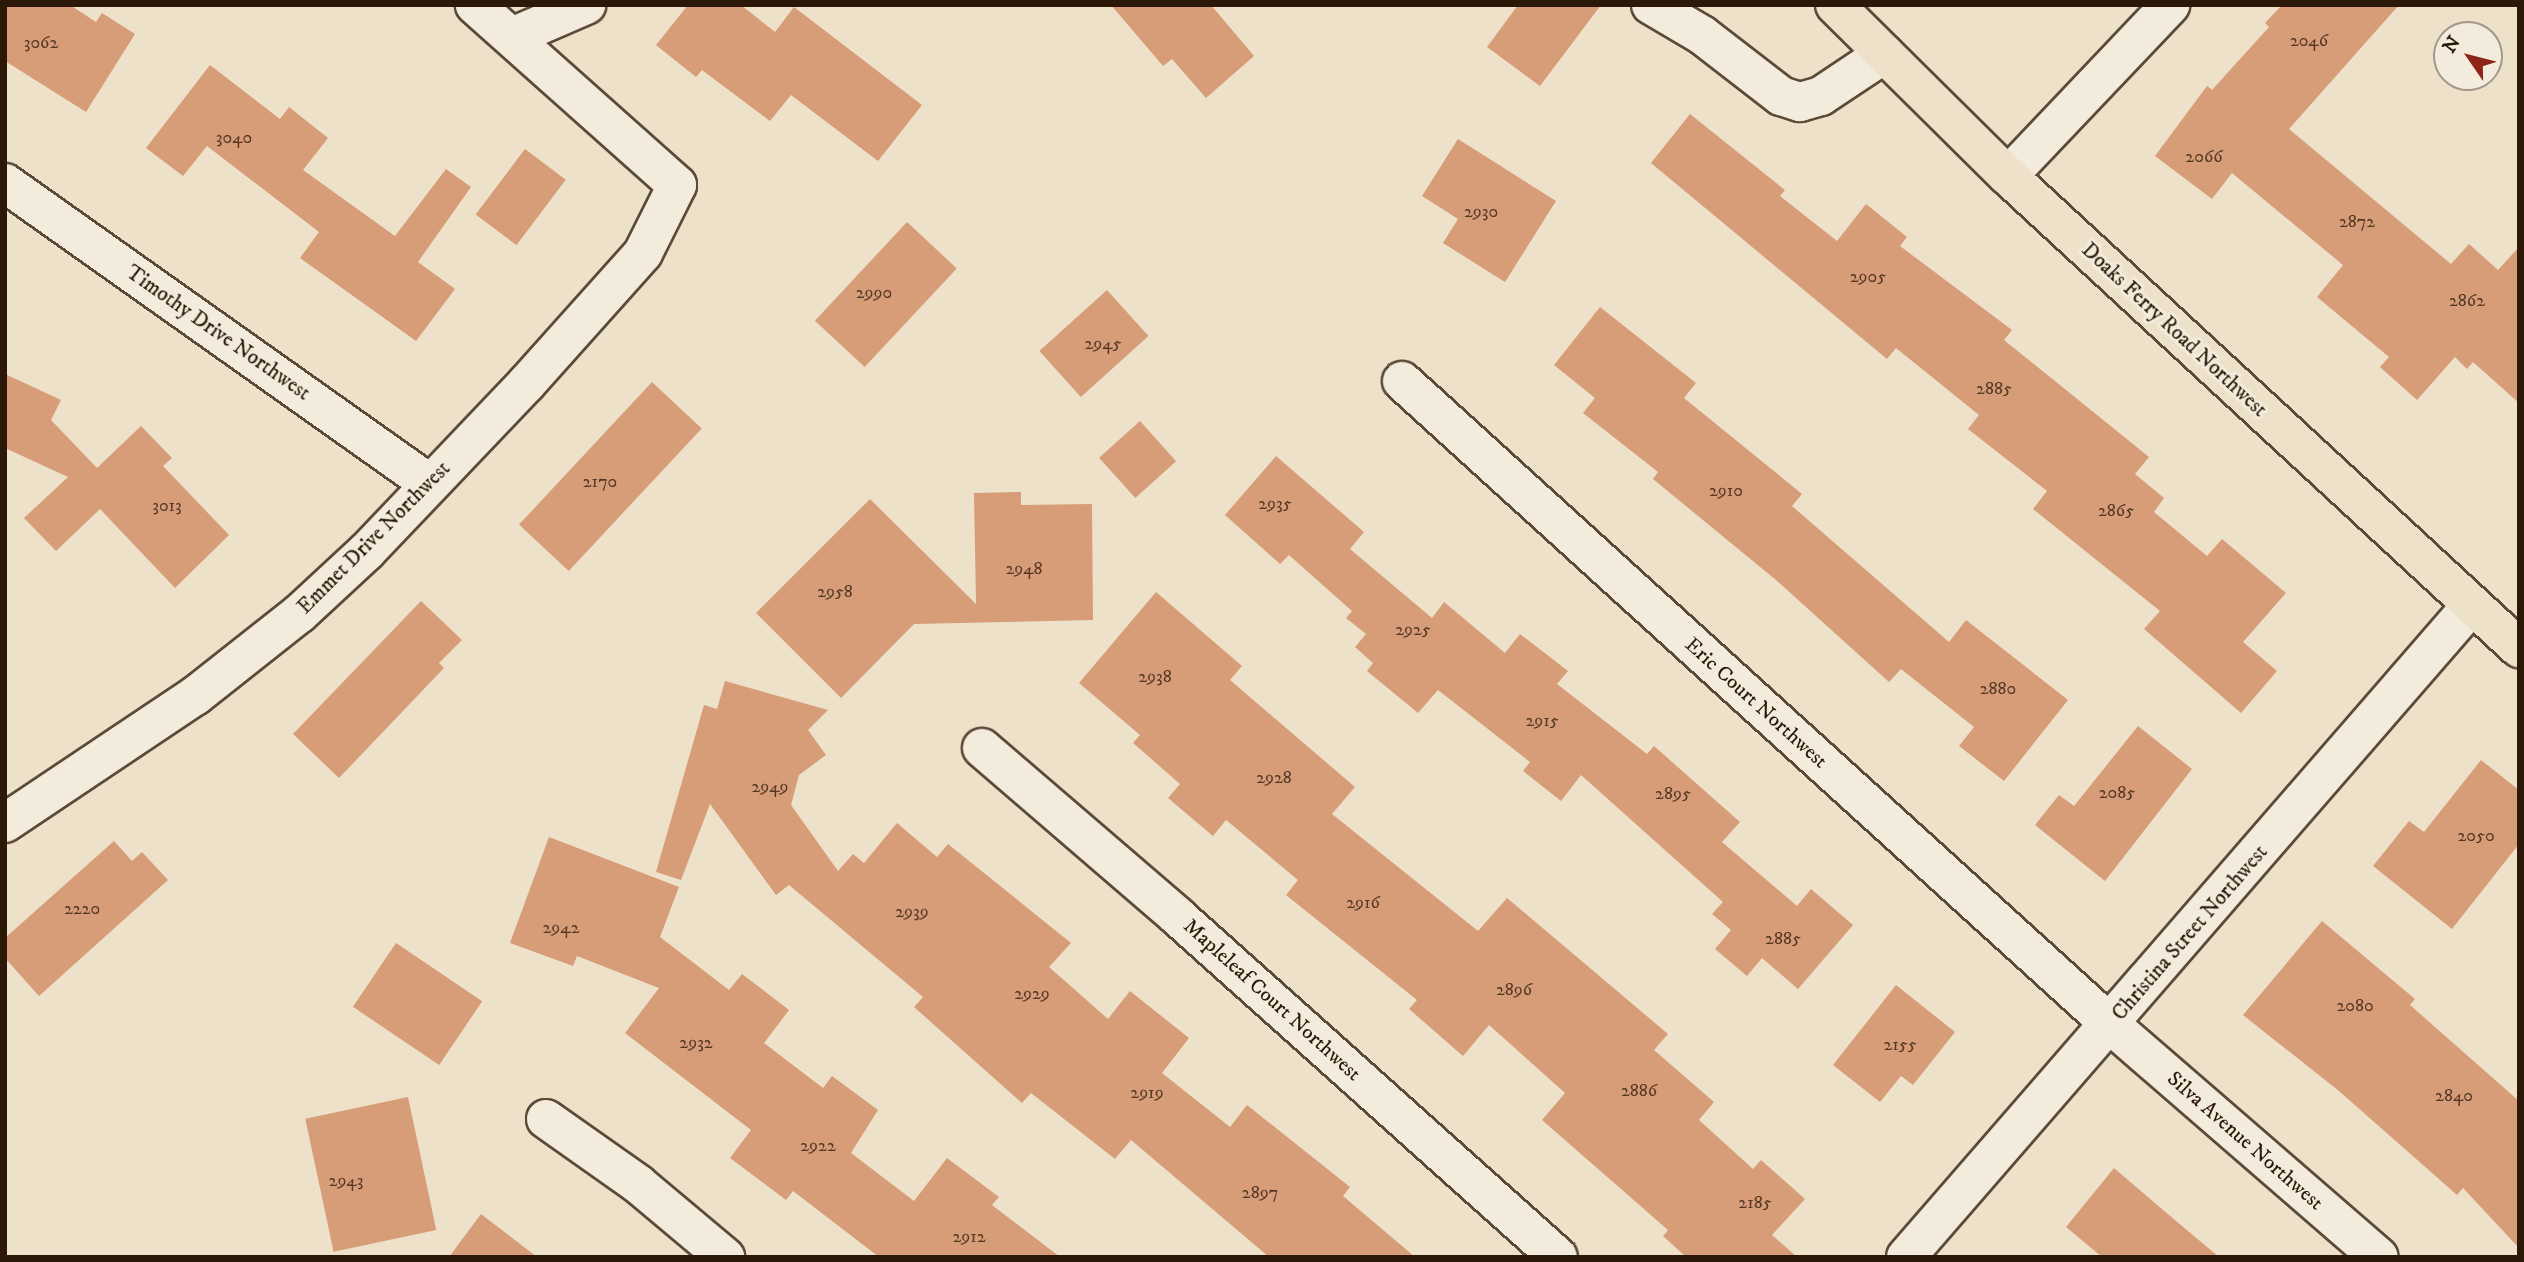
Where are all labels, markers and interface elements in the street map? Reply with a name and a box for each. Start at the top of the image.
north arrow [2433,21,2503,91]
house number: 2046 [2290,30,2328,52]
house number: 3062 [24,32,58,54]
text: N [2438,32,2466,58]
house number: 3040 [216,127,252,149]
house number: 2066 [2185,146,2223,168]
house number: 2930 [1464,201,1498,223]
house number: 2872 [2339,211,2375,233]
street label: Doaks Ferry Road Northwest [2076,238,2272,422]
street label: Timothy Drive Northwest [121,260,315,406]
house number: 2905 [1850,266,1886,288]
house number: 2990 [856,282,892,304]
house number: 2862 [2449,290,2485,312]
house number: 2945 [1084,333,1122,355]
house number: 2885 [1976,378,2012,400]
street label: Emmet Drive Northwest [292,456,456,620]
house number: 2170 [583,471,617,493]
house number: 2910 [1709,480,1743,502]
house number: 2935 [1258,493,1292,515]
house number: 3013 [152,495,182,517]
house number: 2865 [2098,500,2134,522]
house number: 2948 [1005,558,1043,580]
house number: 2958 [817,581,853,603]
house number: 2925 [1395,619,1431,641]
street label: Eric Court Northwest [1679,632,1833,774]
house number: 2938 [1138,666,1172,688]
house number: 2880 [1980,678,2016,700]
house number: 2915 [1525,710,1559,732]
house number: 2928 [1256,767,1292,789]
house number: 2949 [751,776,789,798]
house number: 2085 [2099,782,2135,804]
house number: 2895 [1655,783,1691,805]
house number: 2050 [2457,825,2495,847]
street label: Christina Street Northwest [2107,840,2273,1026]
house number: 2916 [1346,892,1380,914]
house number: 2220 [64,898,100,920]
house number: 2939 [895,901,929,923]
street label: Mapleleaf Court Northwest [1178,914,1366,1086]
house number: 2942 [542,917,580,939]
house number: 2885 [1765,928,1801,950]
house number: 2896 [1496,979,1532,1001]
house number: 2929 [1014,983,1050,1005]
house number: 2080 [2336,995,2374,1017]
house number: 2932 [679,1032,713,1054]
house number: 2155 [1883,1034,1917,1056]
street label: Silva Avenue Northwest [2162,1066,2328,1216]
house number: 2886 [1621,1080,1657,1102]
house number: 2919 [1130,1082,1164,1104]
house number: 2840 [2435,1085,2473,1107]
house number: 2922 [800,1135,836,1157]
house number: 2943 [329,1170,363,1192]
house number: 2897 [1242,1182,1278,1204]
house number: 2185 [1738,1192,1772,1214]
house number: 2912 [952,1226,986,1248]

